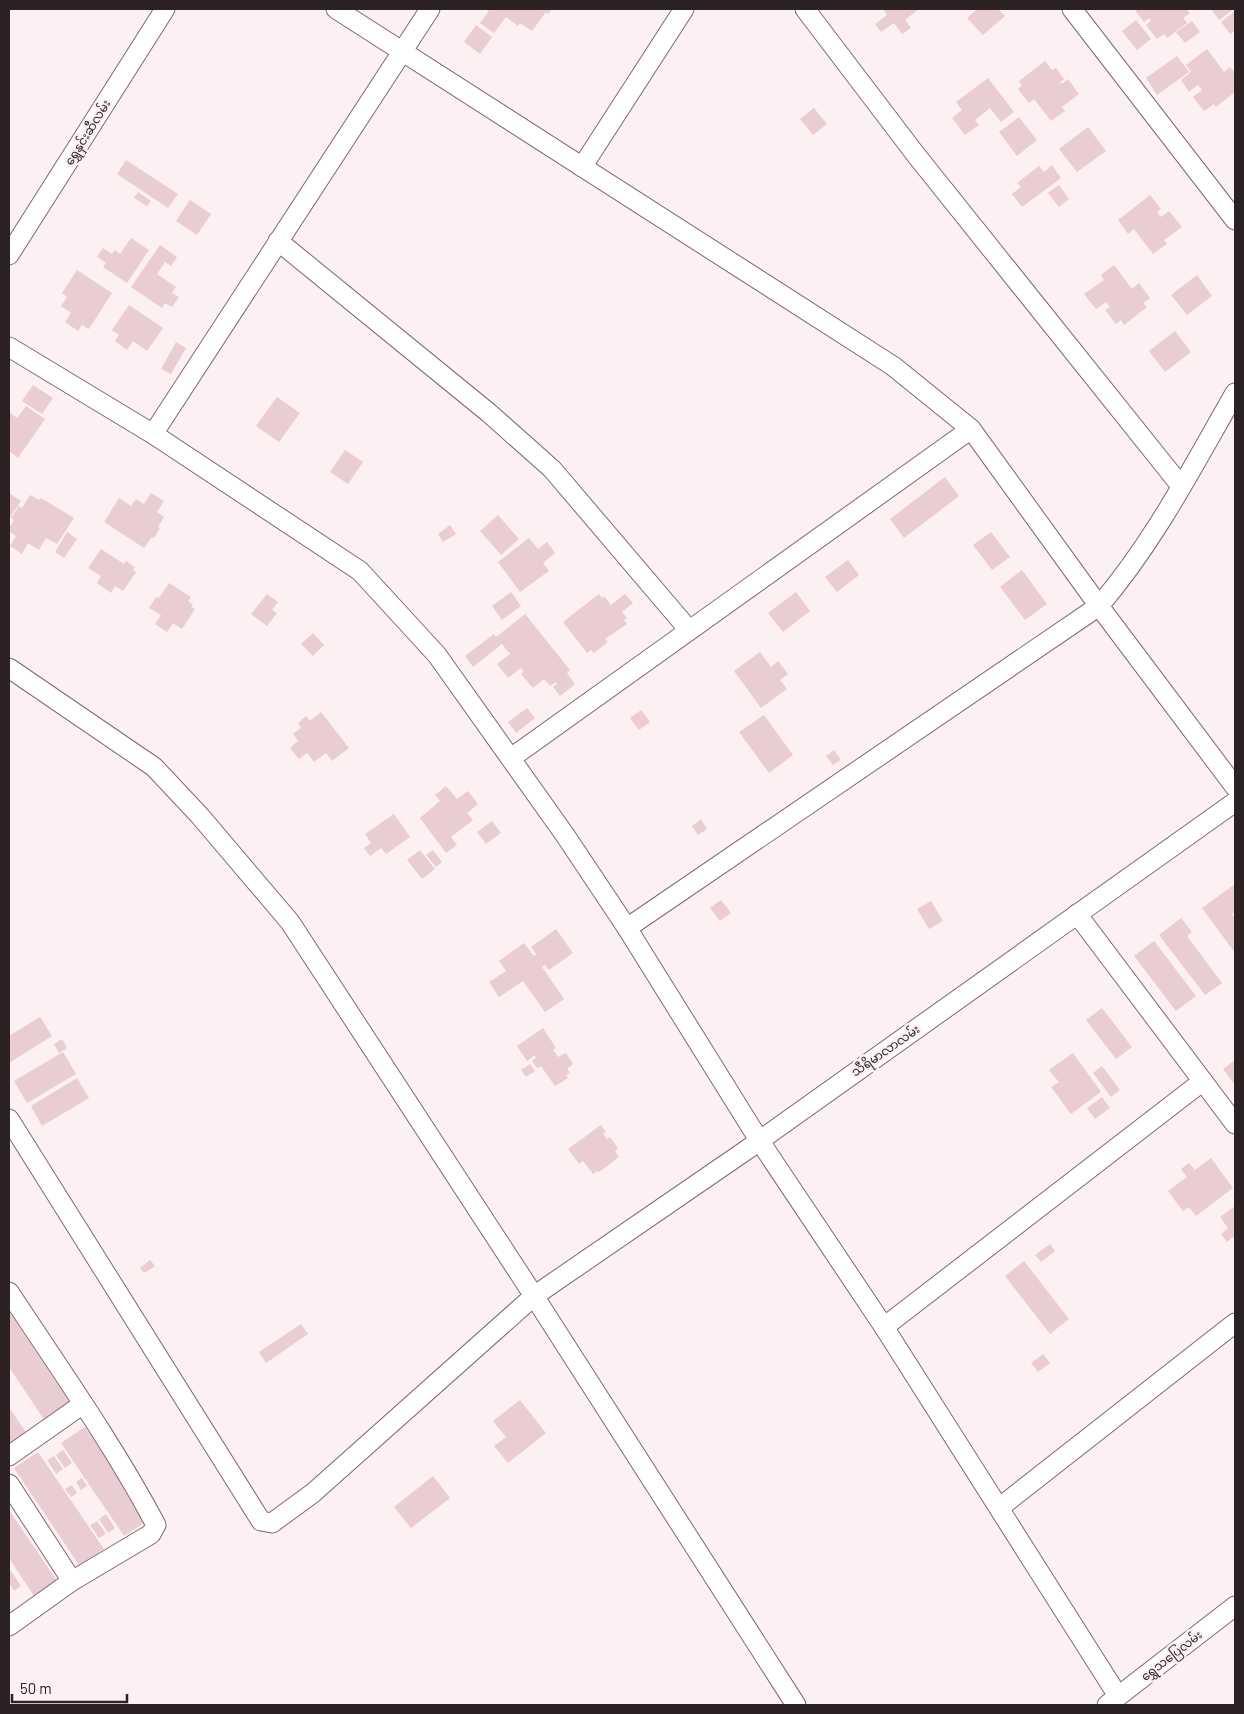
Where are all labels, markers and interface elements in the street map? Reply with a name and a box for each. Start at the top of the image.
street label: ရွှေနှင်းဆီလမ်း [60,96,116,169]
street label: သီရိမာလာလမ်း [848,1020,924,1082]
street label: ရွှေသပြေလမ်း [1137,1626,1207,1686]
scale bar [12,1672,128,1704]
text: 50 m [20,1679,52,1697]

